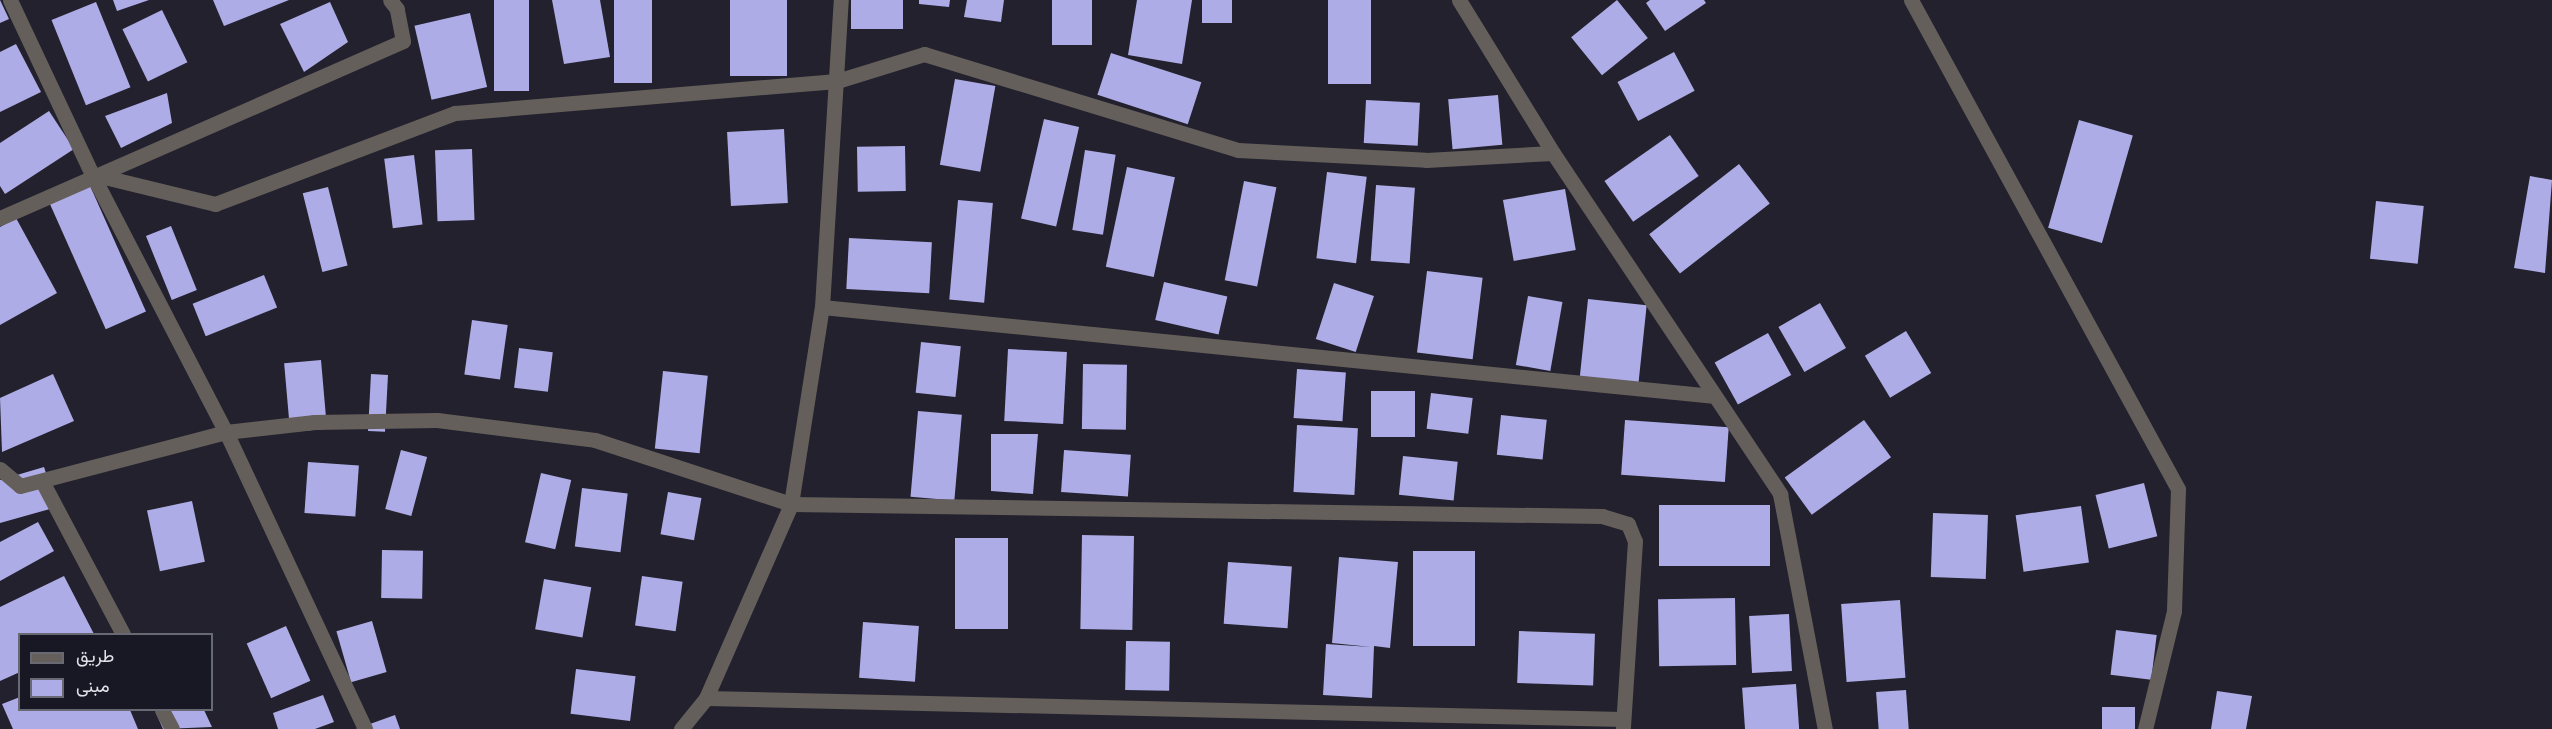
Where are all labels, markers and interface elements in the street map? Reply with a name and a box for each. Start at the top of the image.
legend [18,633,213,711]
text: طريق [76,645,114,667]
text: مبنى [76,675,110,697]

